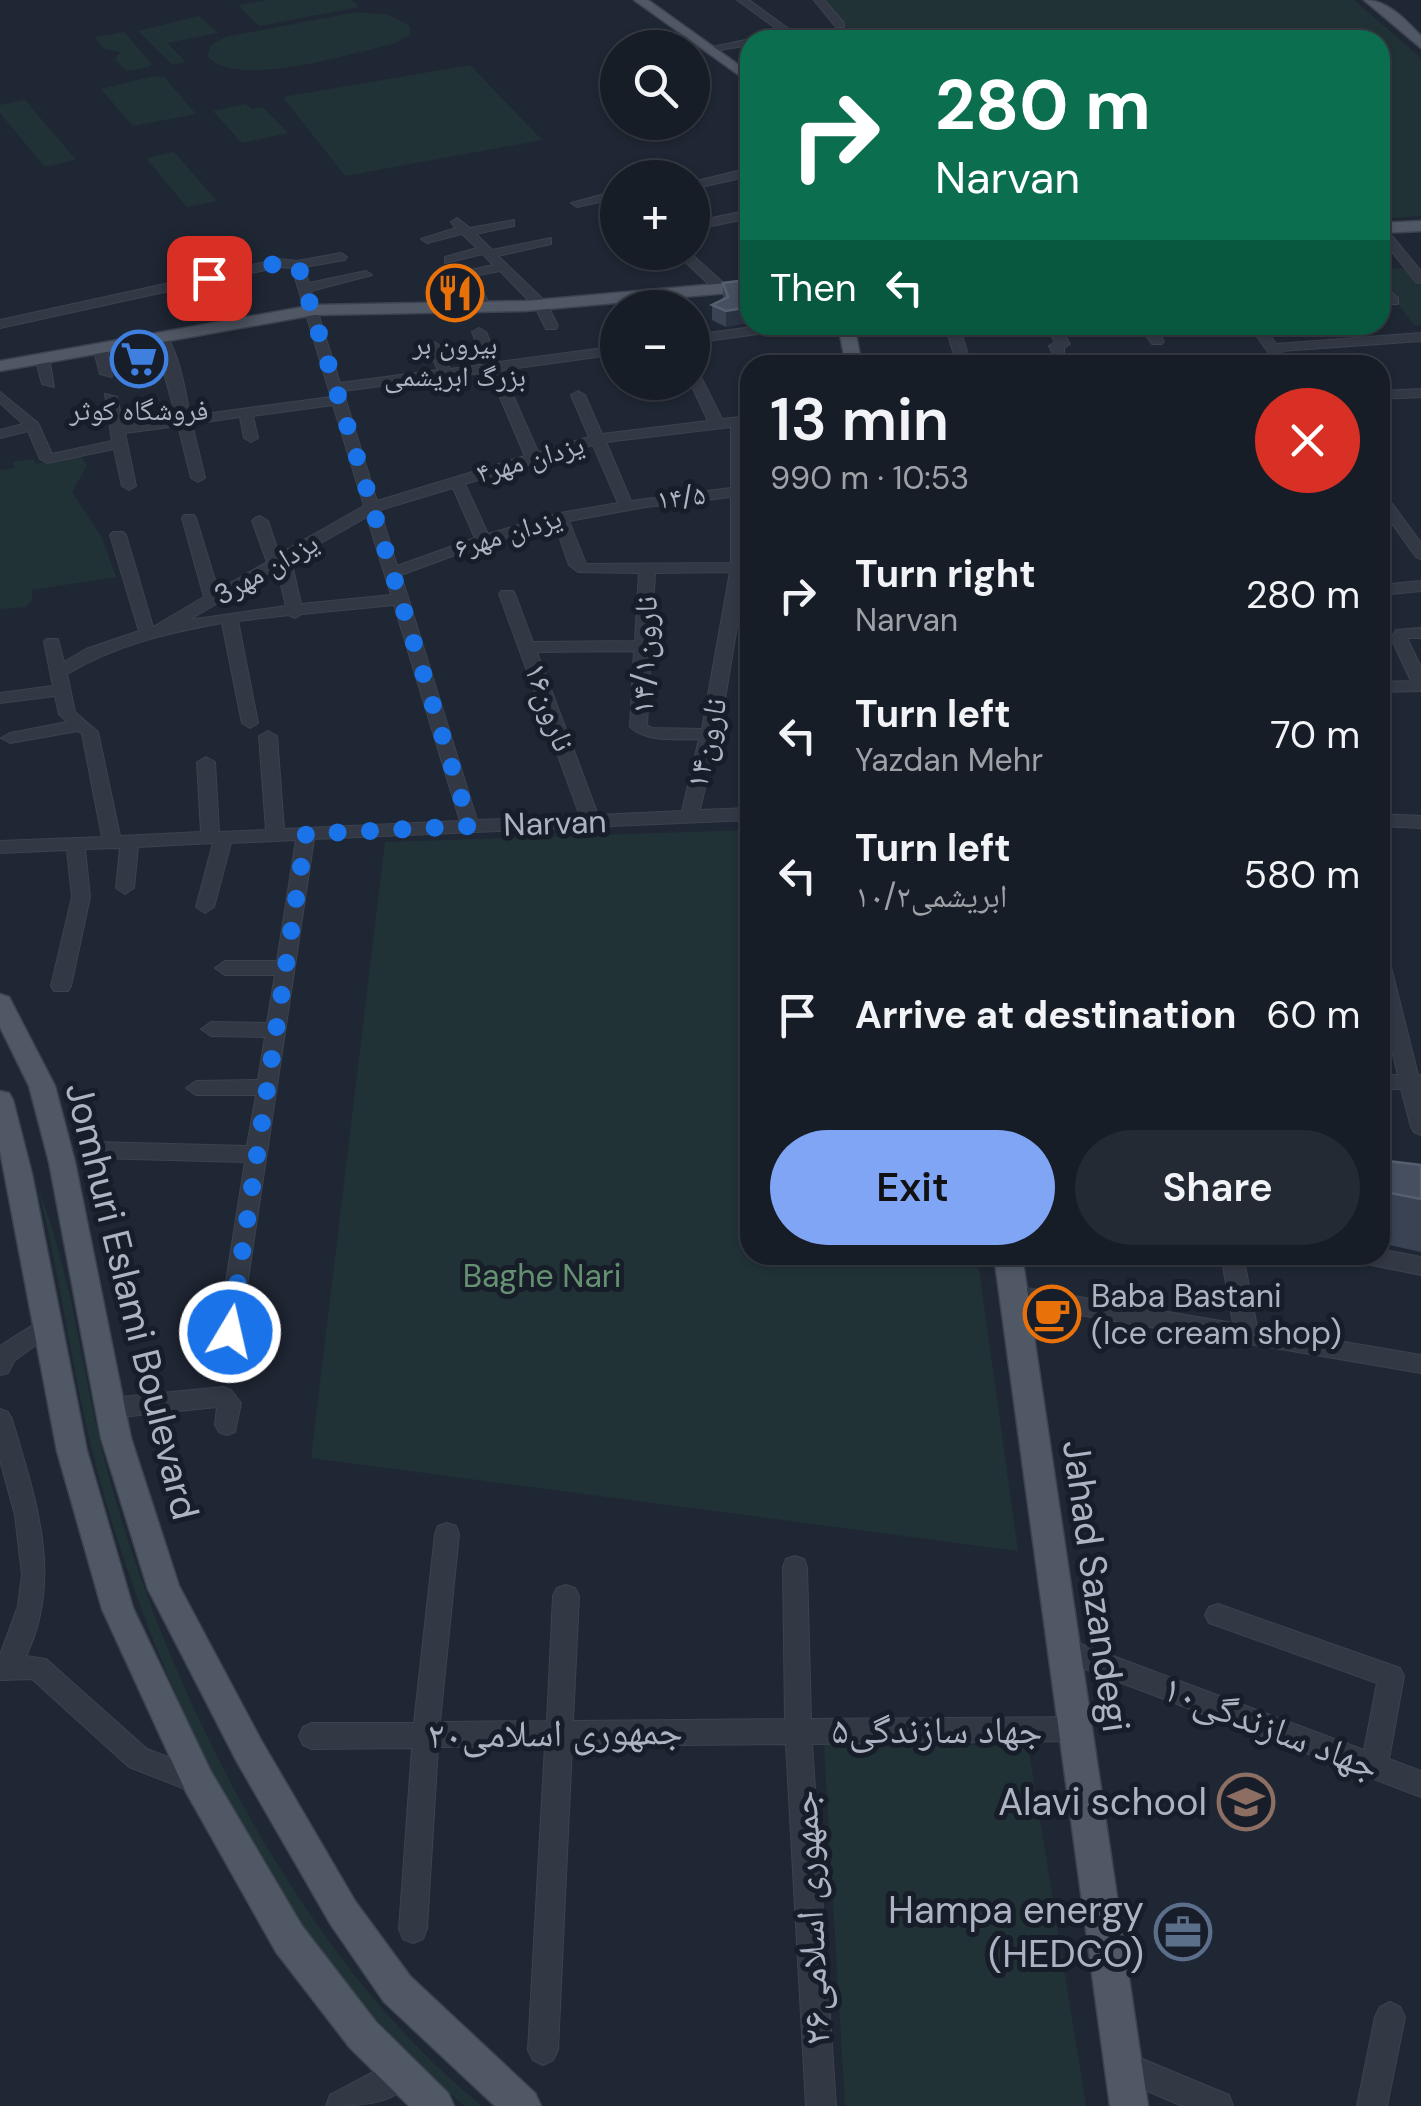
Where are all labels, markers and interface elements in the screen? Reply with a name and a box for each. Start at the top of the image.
map controls [600,30,710,400]
button: search [600,30,710,140]
text: 280 m [935,60,1151,151]
icon: right [770,70,900,200]
text: Narvan [935,148,1080,207]
button: + [600,160,710,270]
pin [167,236,252,321]
icon: arrive [182,251,237,306]
icon: left [877,260,932,315]
restaurant icon: بیرون بر بزرگ ابریشمی [425,263,485,323]
text: Then [770,263,857,313]
button: − [600,290,710,400]
place label: بیرون بر بزرگ ابریشمی [384,326,526,395]
supermarket icon: فروشگاه کوثر [109,329,169,389]
text: 13 min [770,380,949,459]
button: close [1255,388,1360,493]
place label: فروشگاه کوثر [68,392,209,429]
street label: یزدان مهر۴ [472,426,588,492]
text: 990 m · 10:53 [770,457,969,499]
street label: ۱۴/۵ [655,476,707,518]
street label: یزدان مهر۶ [450,499,566,567]
street label: 3یزدان مهر [207,524,325,614]
text: Turn right [855,549,1036,599]
icon: right [770,568,825,623]
text: 280 m [1246,570,1360,620]
street label: ۱۴/۱نارون [621,595,667,715]
text: Narvan [855,599,958,641]
street label: نارون۱۶ [515,657,585,757]
text: Turn left [855,689,1011,739]
street label: نارون۱۴ [675,694,737,792]
icon: left [770,708,825,763]
text: 70 m [1270,710,1360,760]
text: Yazdan Mehr [855,739,1043,781]
street label: Narvan [503,800,607,846]
text: Turn left [855,823,1011,873]
icon: left [770,848,825,903]
text: 580 m [1244,850,1360,900]
text: ۱۰/۲ابریشمی [855,875,1007,917]
icon: arrive [770,988,825,1043]
text: Arrive at destination [855,990,1237,1040]
text: 60 m [1267,990,1360,1040]
street label: Jomhuri Eslami Boulevard [53,1077,211,1525]
button: Exit [770,1130,1055,1245]
button: Share [1075,1130,1360,1245]
park label: Baghe Nari [463,1255,621,1297]
place label: Baba Bastani (Ice cream shop) [1091,1275,1342,1354]
position arrow [178,1280,282,1384]
cafe icon: Baba Bastani (Ice cream shop) [1022,1284,1082,1344]
street label: Jahad Sazandegi [1051,1437,1141,1735]
street label: جهاد سازندگی۱۰ [1156,1663,1386,1791]
street label: جهاد سازندگی۵ [832,1705,1042,1755]
street label: جمهوری اسلامی۲۰ [427,1706,683,1760]
school or university icon: Alavi school [1216,1772,1276,1832]
place label: Alavi school [998,1777,1207,1827]
street label: جمهوری اسلامی۲۶ [778,1789,842,2047]
place label: Hampa energy (HEDCO) [888,1885,1144,1979]
office icon: Hampa energy (HEDCO) [1153,1902,1213,1962]

